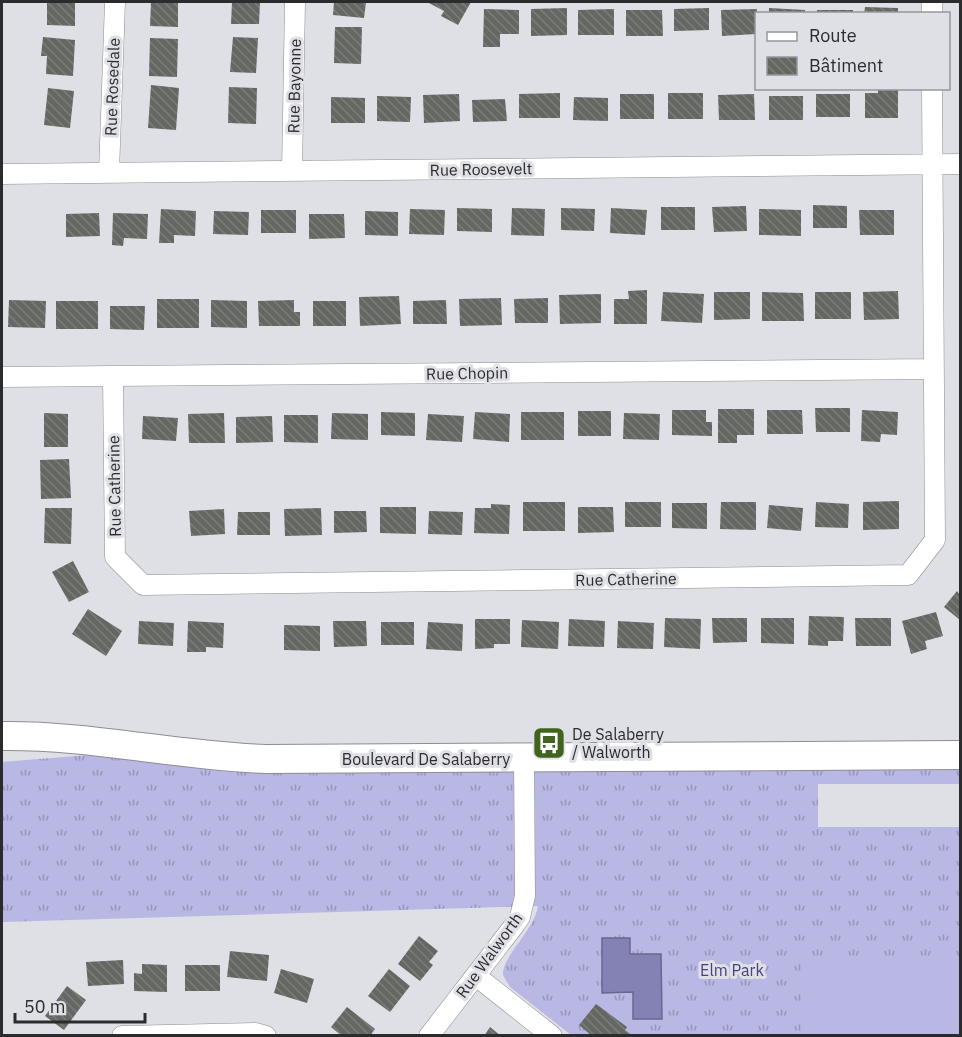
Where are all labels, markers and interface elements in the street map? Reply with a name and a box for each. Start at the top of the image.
legend [755,12,950,90]
text: Route [809,24,857,47]
street label: Rue Rosedale [100,37,124,137]
street label: Rue Bayonne [283,38,305,133]
text: Bâtiment [809,54,883,77]
street label: Rue Roosevelt [429,158,533,180]
street label: Rue Chopin [426,362,508,384]
street label: Rue Catherine [103,435,125,537]
street label: Rue Catherine [575,568,677,590]
place label: De Salaberry / Walworth [572,724,664,762]
bus stop icon: De Salaberry / Walworth [531,725,567,761]
street label: Boulevard De Salaberry [342,749,510,769]
street label: Rue Walworth [451,908,527,1002]
park label: Elm Park [700,960,764,980]
scale bar [15,986,146,1024]
text: 50 m [24,995,66,1018]

